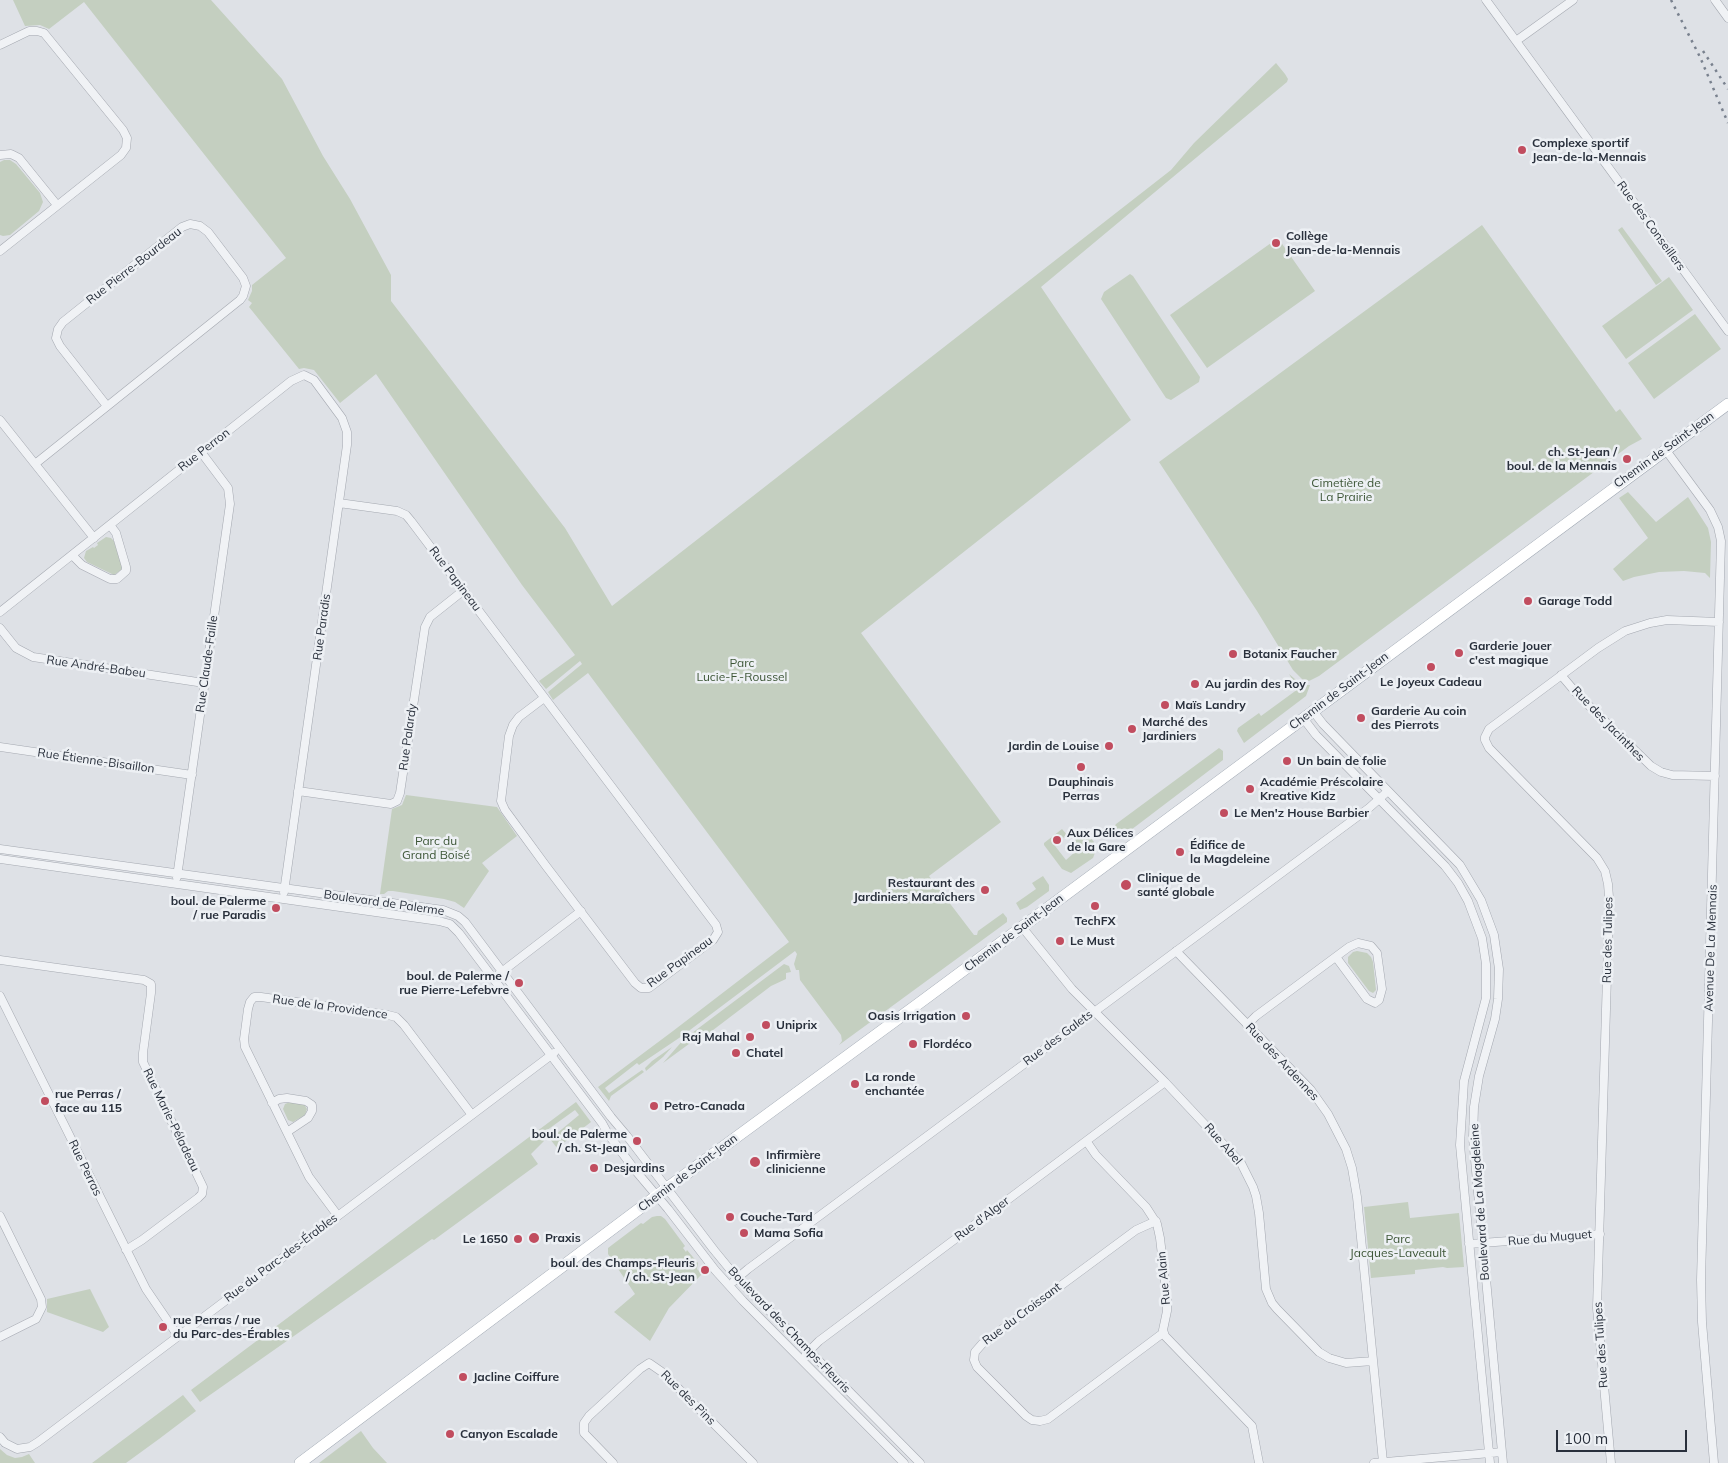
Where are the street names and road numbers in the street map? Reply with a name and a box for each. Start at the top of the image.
street label: Rue des Conseillers [1614,178,1688,274]
street label: Rue Pierre-Bourdeau [84,224,184,308]
street label: Chemin de Saint-Jean [1611,409,1717,491]
street label: Rue Perron [175,425,233,475]
street label: Rue Papineau [426,544,484,614]
street label: Rue Paradis [310,593,334,661]
street label: Rue Claude-Faille [193,615,221,713]
street label: Chemin de Saint-Jean [1287,649,1391,733]
street label: Rue André-Babeu [45,653,147,681]
street label: Rue des Jacinthes [1569,684,1647,764]
street label: Rue Palardy [396,703,420,771]
street label: Rue Étienne-Bisaillon [37,746,155,776]
street label: Avenue De La Mennais [1702,884,1720,1012]
street label: Boulevard de Palerme [323,887,445,919]
street label: Chemin de Saint-Jean [962,891,1066,975]
street label: Rue des Tulipes [1600,897,1616,983]
street label: Rue Papineau [644,933,716,991]
street label: Rue de la Providence [272,992,388,1022]
street label: Rue des Galets [1020,1007,1096,1069]
street label: Rue des Ardennes [1242,1020,1322,1104]
street label: Rue Marie-Péladeau [140,1066,202,1174]
street label: Rue Abel [1201,1120,1245,1168]
street label: Boulevard de La Magdeleine [1467,1123,1493,1281]
street label: Chemin de Saint-Jean [636,1131,740,1215]
street label: Rue Perras [65,1138,105,1198]
street label: Rue d'Alger [952,1194,1012,1244]
street label: Rue du Parc-des-Érables [221,1211,341,1305]
street label: Rue du Muguet [1507,1227,1593,1249]
street label: Rue Alain [1154,1251,1174,1305]
street label: Boulevard des Champs-Fleuris [725,1264,853,1396]
street label: Rue du Croissant [980,1280,1064,1348]
street label: Rue des Tulipes [1591,1301,1611,1389]
street label: Rue des Pins [658,1368,718,1428]

